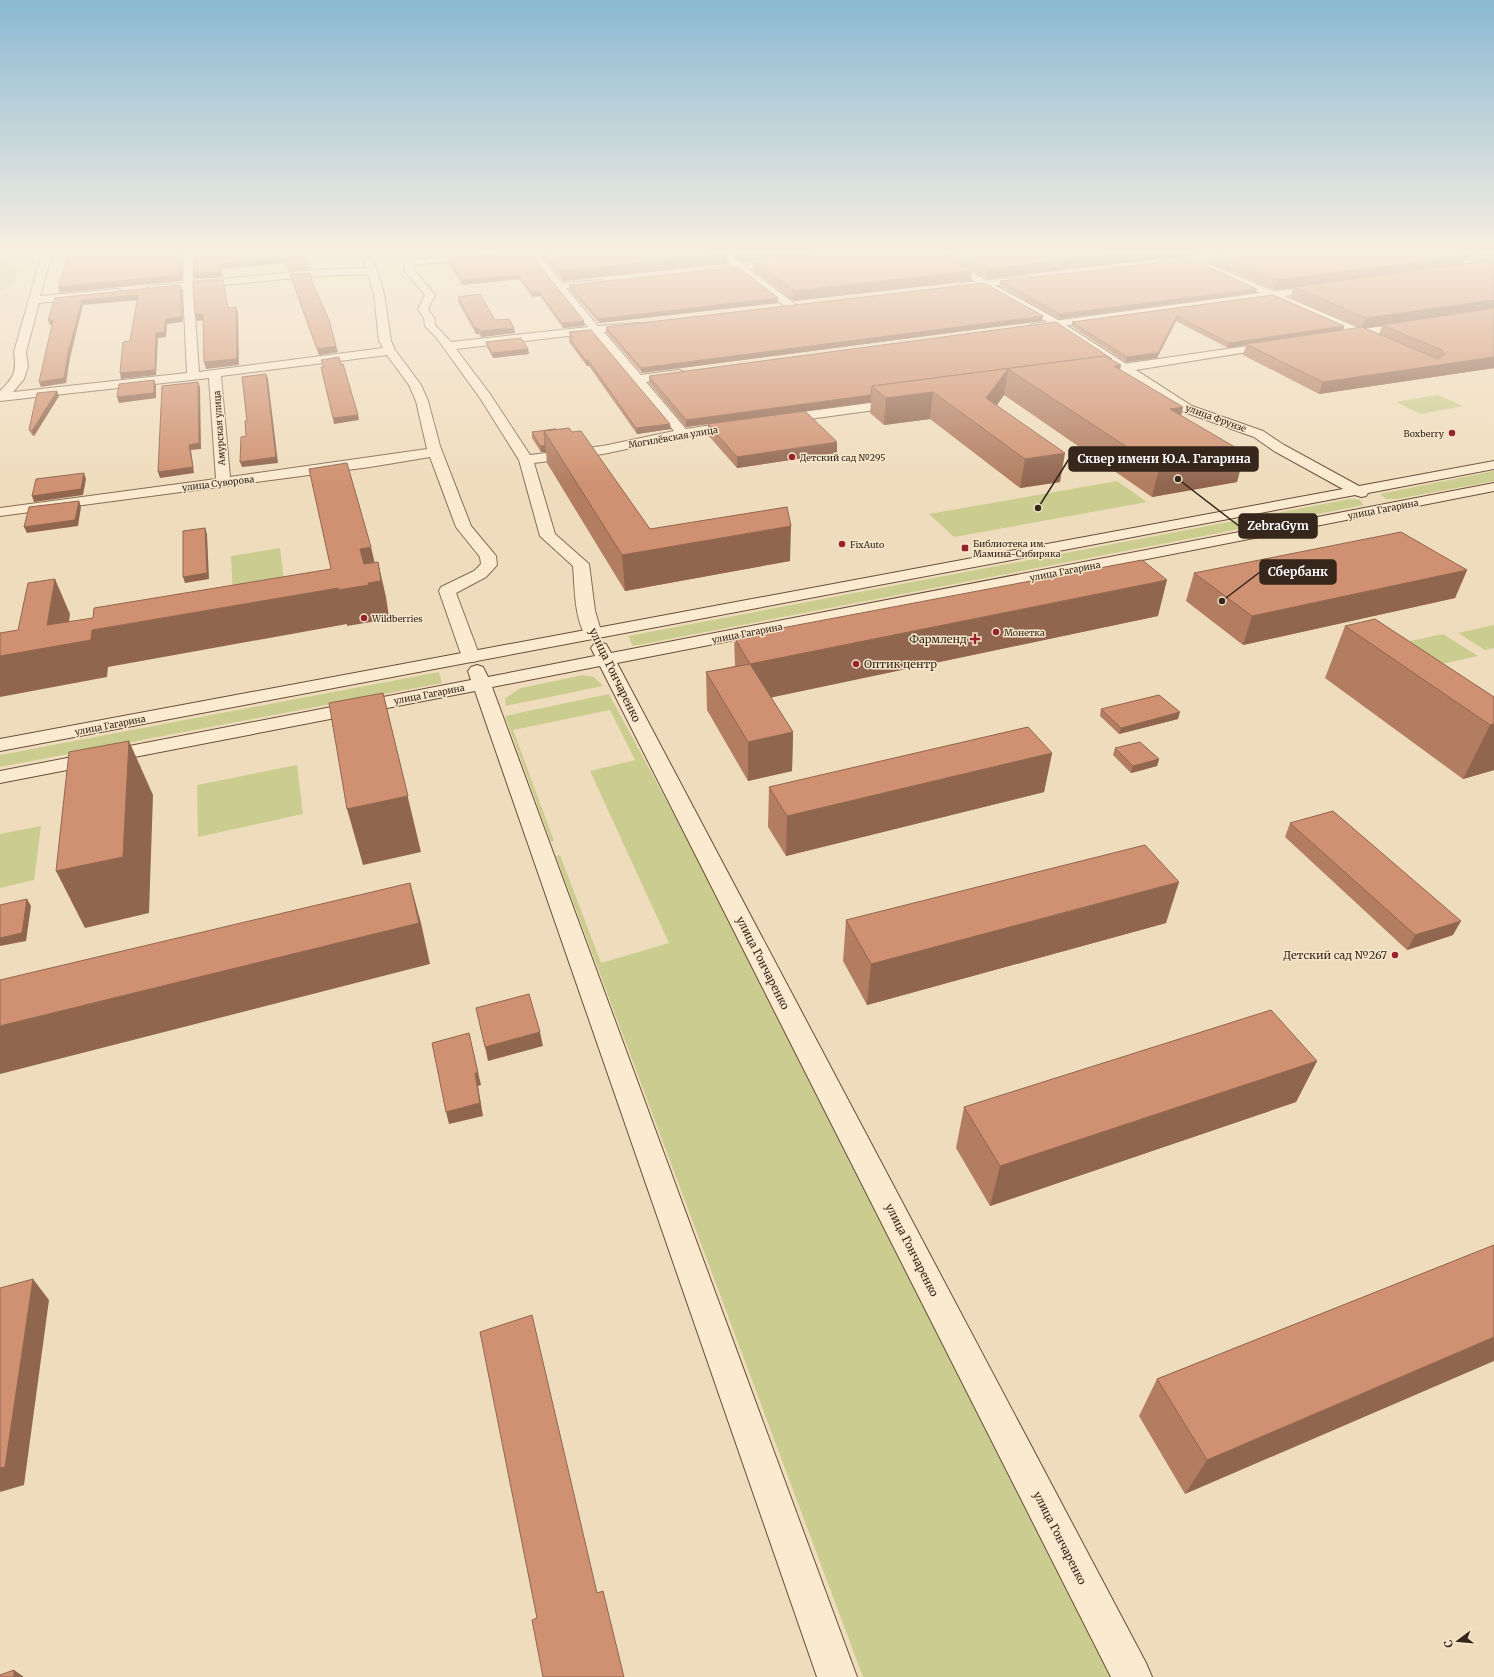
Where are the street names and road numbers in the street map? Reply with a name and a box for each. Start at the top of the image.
street label: Амурская улица [211,390,227,467]
street label: улица Фрунзе [1184,402,1248,434]
street label: Могилёвская улица [627,424,719,450]
street label: улица Суворова [181,473,255,493]
street label: улица Гагарина [1347,497,1419,521]
street label: улица Гагарина [1029,559,1101,583]
street label: улица Гагарина [711,621,783,645]
street label: улица Гончаренко [586,626,644,725]
street label: улица Гагарина [393,682,465,706]
street label: улица Гагарина [74,713,146,737]
street label: улица Гончаренко [733,914,793,1012]
street label: улица Гончаренко [882,1201,942,1299]
street label: улица Гончаренко [1030,1489,1090,1587]

